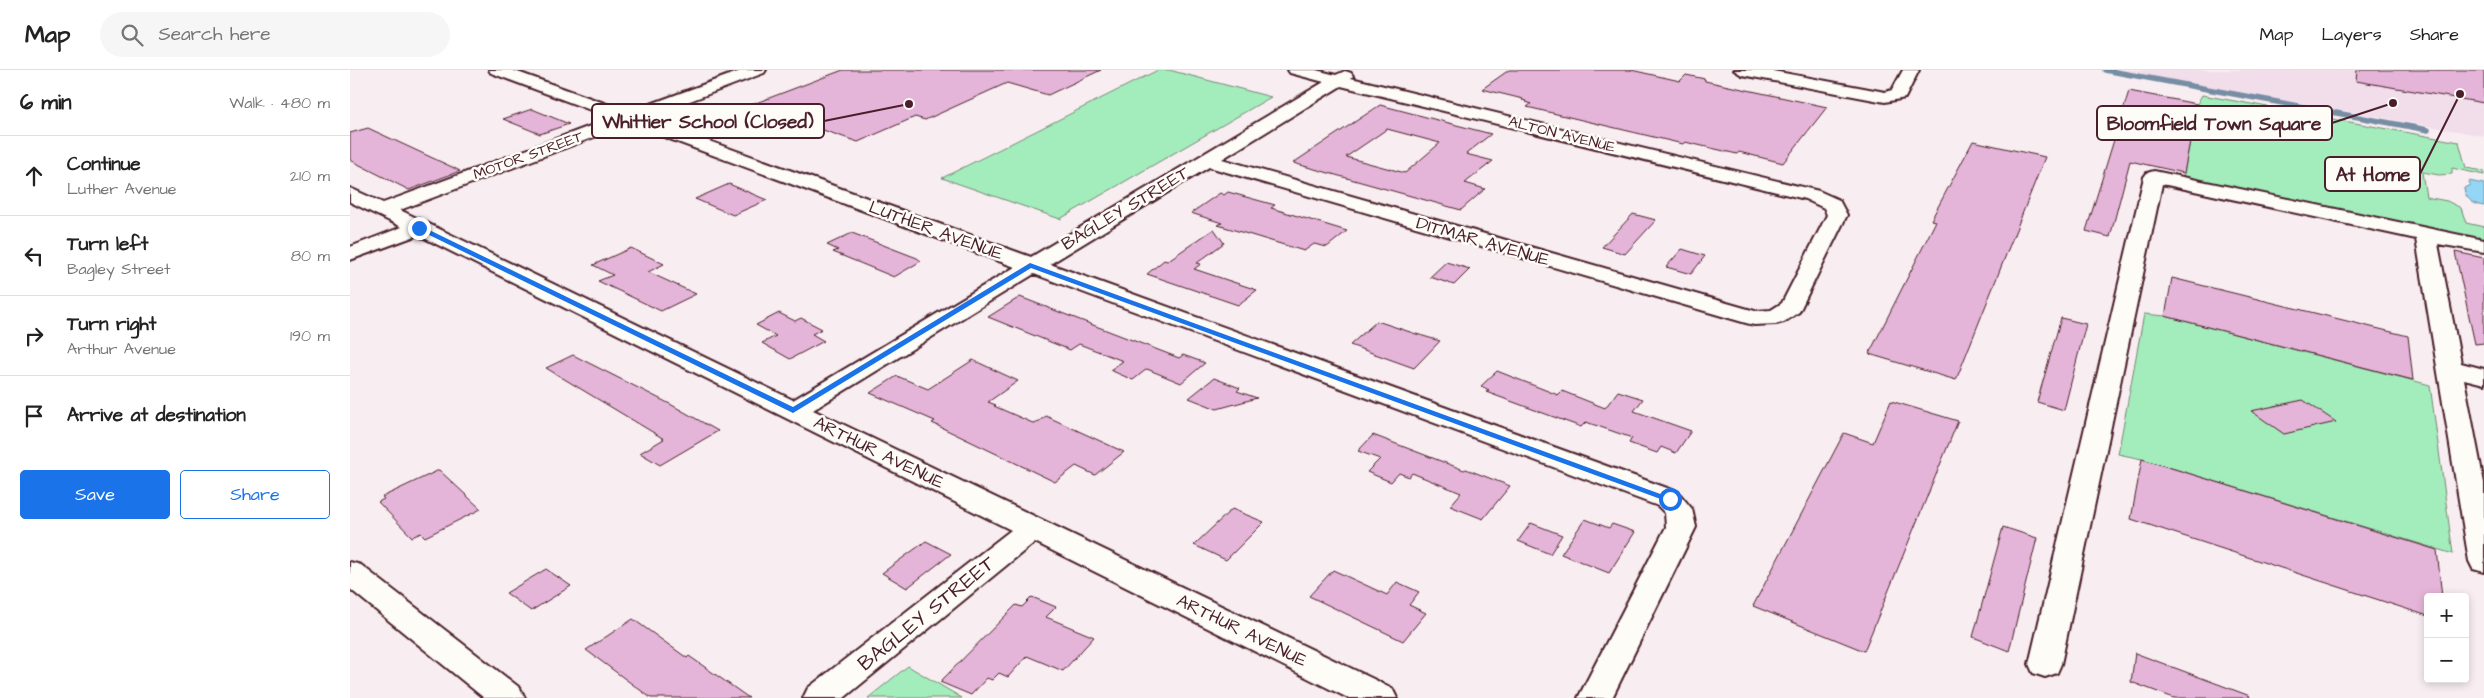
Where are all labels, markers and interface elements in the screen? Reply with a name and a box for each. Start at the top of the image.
search box [100,12,450,57]
text: Map [25,18,70,52]
icon: search [118,21,146,49]
text: Search here [158,21,271,48]
text: Map [2259,22,2293,47]
text: Layers [2321,22,2382,47]
text: Share [2410,22,2459,47]
text: 6 min [20,88,72,117]
text: Walk · 480 m [229,92,330,114]
callout: Whittier School (Closed) [592,104,824,138]
callout: Bloomfield Town Square [2097,106,2332,140]
text: Whittier School (Closed) [601,109,814,136]
street label: ALTON AVENUE [1506,111,1618,158]
text: Bloomfield Town Square [2107,111,2322,138]
street label: MOTOR STREET [470,126,587,185]
text: Continue [67,151,141,178]
callout: At Home [2325,157,2420,191]
street label: BAGLEY STREET [1057,160,1194,256]
icon: ahead [20,162,48,190]
text: At Home [2336,162,2411,189]
text: 210 m [290,165,330,187]
text: Luther Avenue [67,178,176,200]
street label: LUTHER AVENUE [865,195,1007,266]
street label: DITMAR AVENUE [1413,211,1553,273]
route end [408,217,431,240]
text: Turn left [67,231,148,258]
icon: left [20,242,48,270]
text: 80 m [291,245,330,267]
text: Bagley Street [67,258,170,280]
text: Turn right [67,311,156,338]
icon: right [20,322,48,350]
text: 190 m [290,325,330,347]
text: Arthur Avenue [67,338,176,360]
icon: arrive [20,402,48,430]
text: Arrive at destination [67,402,246,429]
street label: ARTHUR AVENUE [809,410,948,495]
button: Save [20,470,170,519]
button: Share [180,470,330,519]
route start [1659,488,1682,511]
street label: BAGLEY STREET [852,548,1002,678]
street label: ARTHUR AVENUE [1172,588,1311,673]
map controls [2424,593,2469,683]
button: + [2424,593,2469,638]
button: − [2424,638,2469,683]

